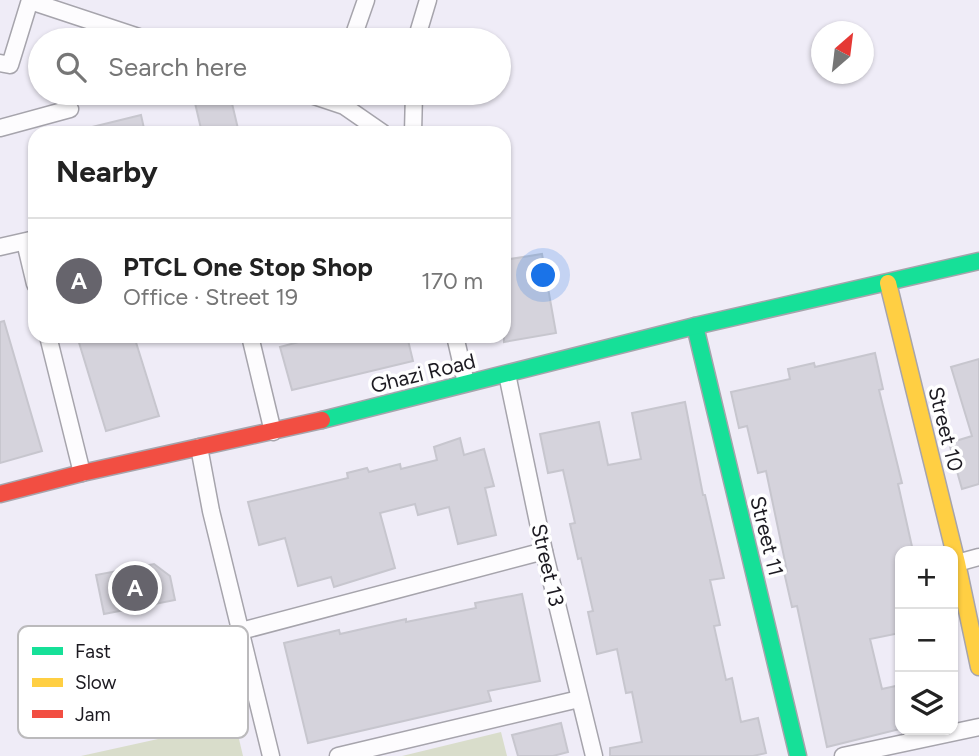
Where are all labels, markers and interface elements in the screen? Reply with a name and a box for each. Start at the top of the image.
north arrow [811,21,874,84]
search box [28,28,511,105]
icon: search [52,48,90,86]
text: Search here [108,51,247,83]
text: Nearby [56,153,158,190]
text: PTCL One Stop Shop [123,251,373,283]
your location [526,258,560,292]
text: A [71,267,87,295]
text: 170 m [421,267,483,295]
text: Office · Street 19 [123,283,298,311]
street label: Ghazi Road [368,348,478,398]
street label: Street 10 [923,384,969,474]
street label: Street 11 [745,494,789,578]
street label: Street 13 [526,521,570,609]
map controls [895,546,958,735]
button: + [895,546,958,609]
pin: A [112,562,158,614]
button: − [895,609,958,672]
legend [18,626,248,738]
text: Fast [75,640,111,663]
text: Slow [75,671,117,694]
button: layers [895,672,958,735]
text: Jam [75,703,111,726]

